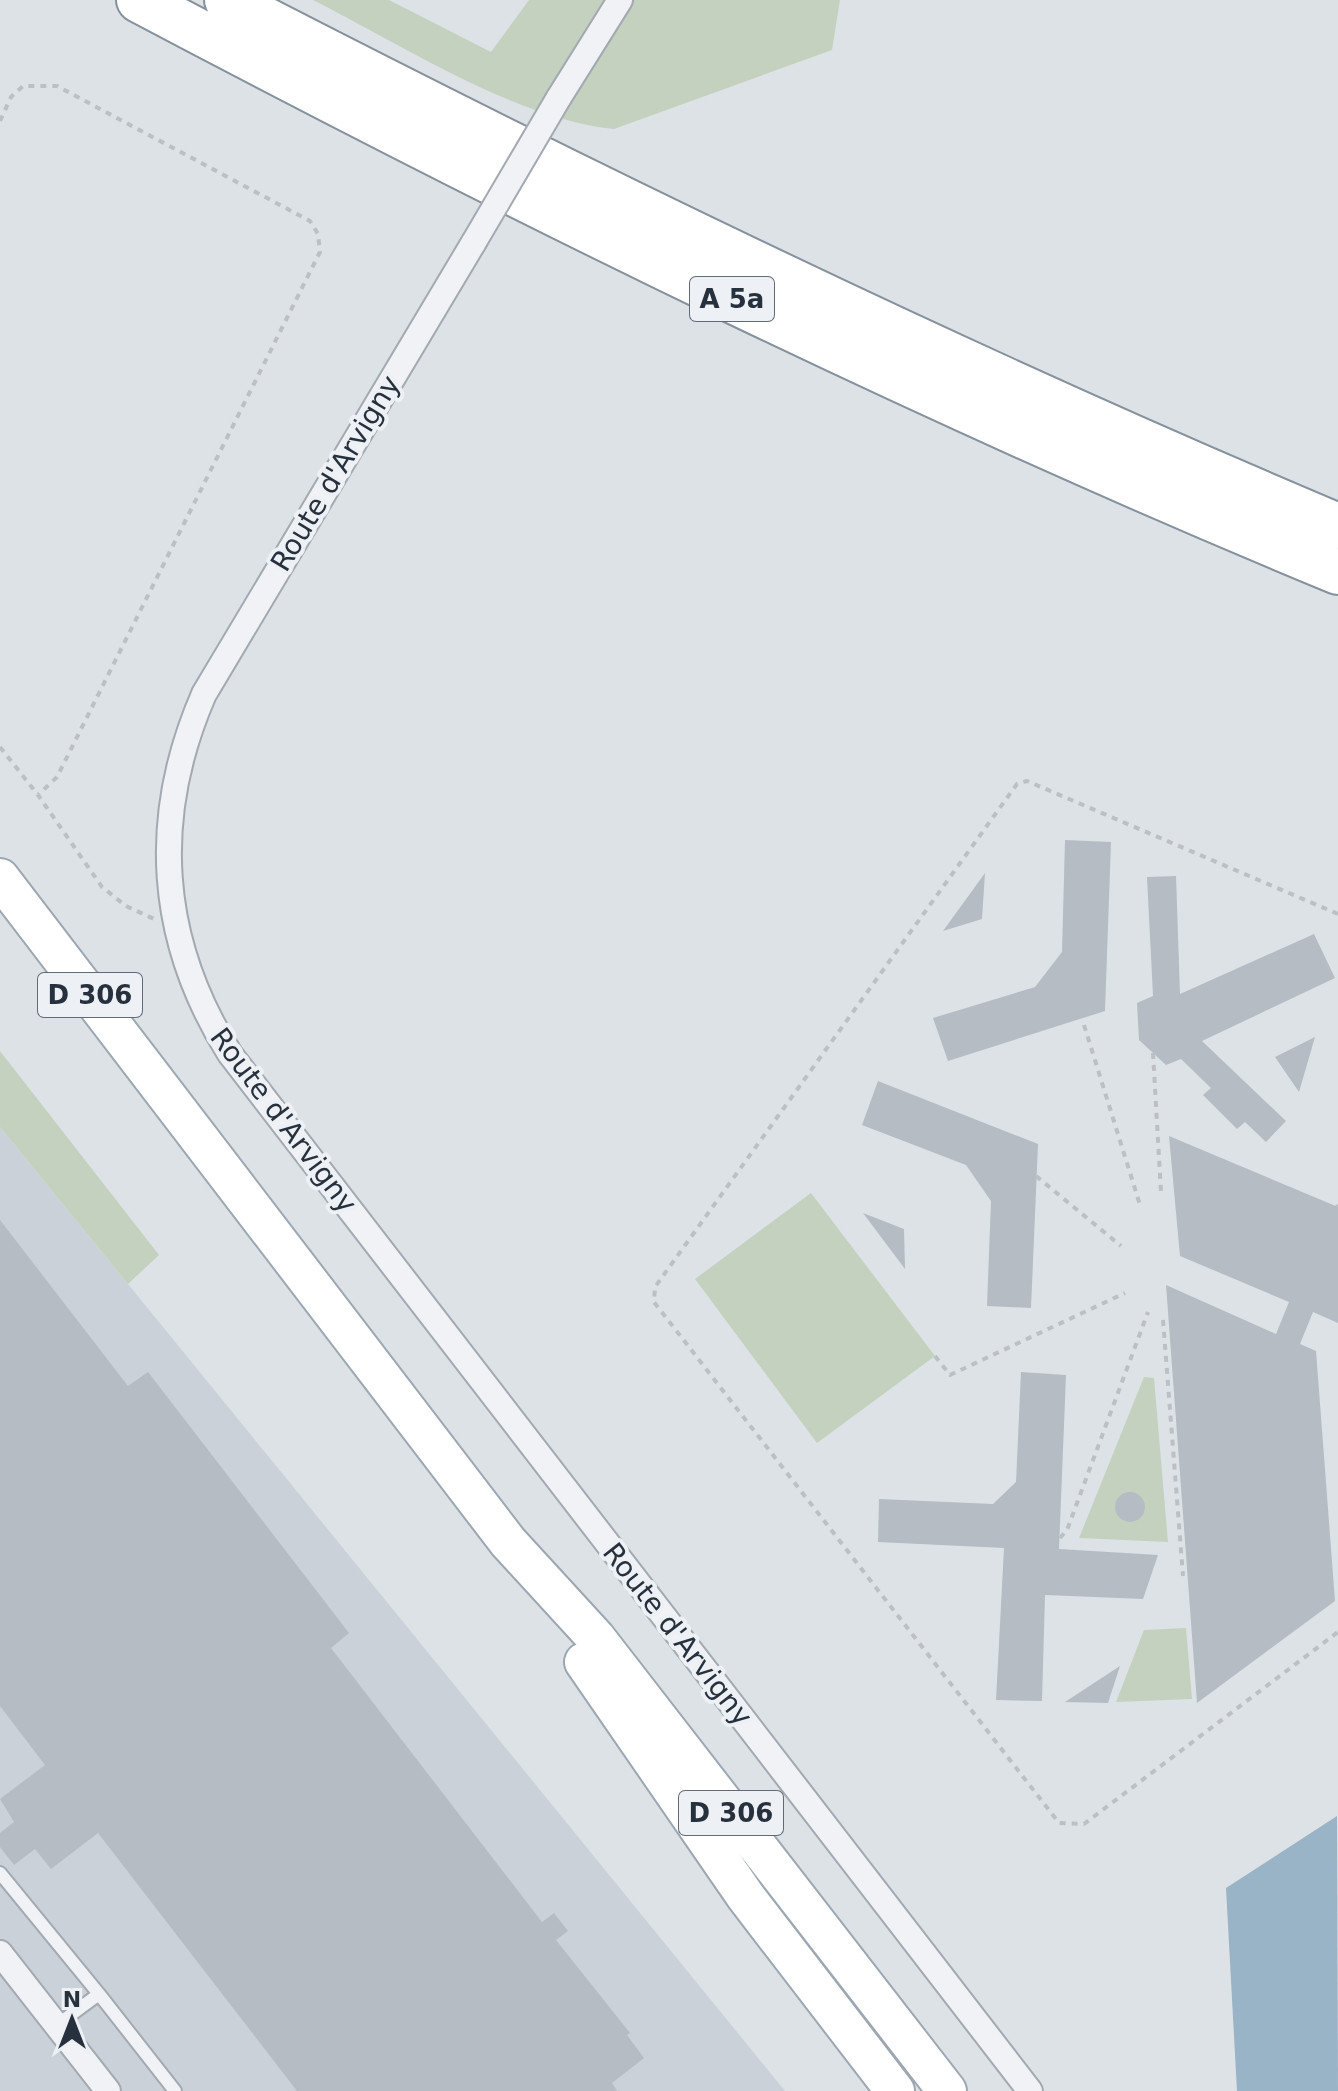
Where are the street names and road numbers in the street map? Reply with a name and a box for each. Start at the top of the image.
road number: A 5a [690,277,774,321]
street label: Route d'Arvigny [264,369,407,577]
road number: D 306 [38,973,142,1017]
street label: Route d'Arvigny [203,1021,364,1219]
street label: Route d'Arvigny [596,1536,759,1732]
road number: D 306 [679,1791,783,1835]

